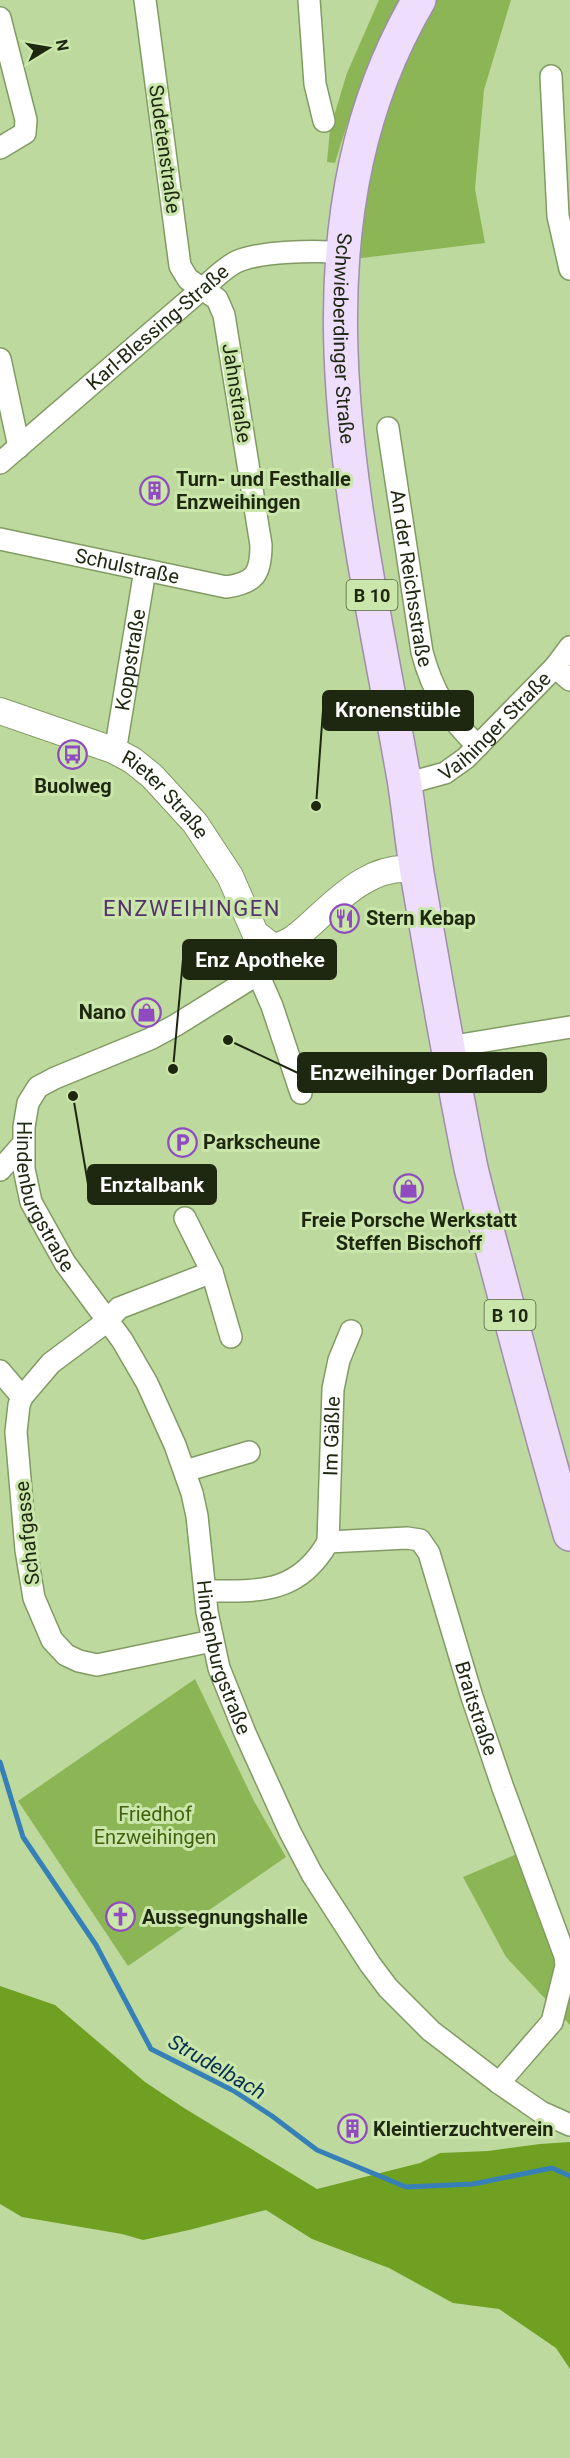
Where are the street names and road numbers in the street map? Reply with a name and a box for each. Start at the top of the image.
street label: Sudetenstraße [144,83,186,215]
street label: Schwieberdinger Straße [328,232,360,445]
street label: Karl-Blessing-Straße [81,259,233,395]
street label: Jahnstraße [217,341,257,445]
street label: An der Reichsstraße [386,488,438,670]
street label: Schulstraße [73,543,181,589]
road number: B 10 [346,580,398,610]
street label: Koppstraße [110,607,150,713]
street label: Vaihinger Straße [434,667,556,786]
street label: Rieter Straße [118,745,214,843]
street label: Hindenburgstraße [12,1121,80,1277]
road number: B 10 [484,1300,536,1330]
street label: Im Gäßle [318,1396,345,1476]
street label: Schafgasse [10,1480,44,1586]
street label: Hindenburgstraße [192,1579,256,1738]
street label: Braitstraße [450,1658,503,1759]

